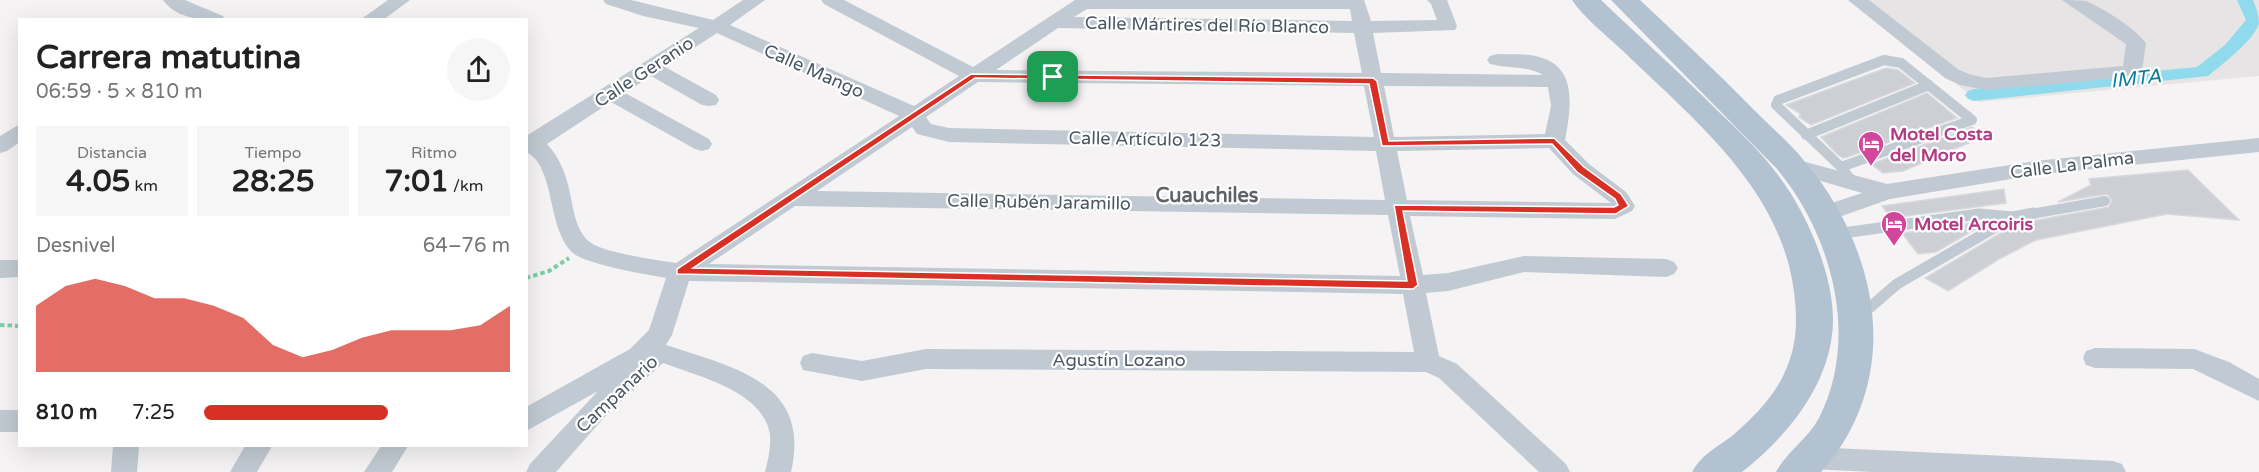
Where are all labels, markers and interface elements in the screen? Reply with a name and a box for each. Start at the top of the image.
street label: Calle Mártires del Río Blanco [1085,12,1329,38]
street label: Calle Geranio [590,32,698,112]
text: Carrera matutina [36,38,301,77]
button: share [447,38,510,101]
street label: Calle Mango [761,39,867,103]
pin [1027,51,1078,102]
icon: arrive [1036,60,1069,93]
water label: IMTA [2109,64,2163,94]
text: 06:59 · 5 × 810 m [36,80,203,104]
place label: Motel Costa del Moro [1890,123,1993,166]
street label: Calle Artículo 123 [1069,127,1221,151]
hotel icon: Motel Costa del Moro [1856,129,1886,167]
text: Distancia [77,143,147,163]
text: Tiempo [244,143,302,163]
text: Ritmo [411,143,457,163]
street label: Calle La Palma [2009,146,2135,184]
text: 4.05 [66,163,130,200]
text: 28:25 [231,163,315,200]
text: 7:01 [385,163,449,200]
text: km [130,176,158,196]
text: /km [449,176,483,196]
district label: Cuauchiles [1156,184,1259,208]
street label: Calle Rubén Jaramillo [947,189,1131,215]
hotel icon: Motel Arcoiris [1879,209,1909,247]
place label: Motel Arcoiris [1914,213,2033,235]
text: Desnivel [36,234,115,258]
text: 64–76 m [423,234,510,258]
street label: Agustín Lozano [1052,349,1186,371]
street label: Campanario [571,350,663,438]
text: 810 m [36,401,97,425]
text: 7:25 [132,401,175,425]

